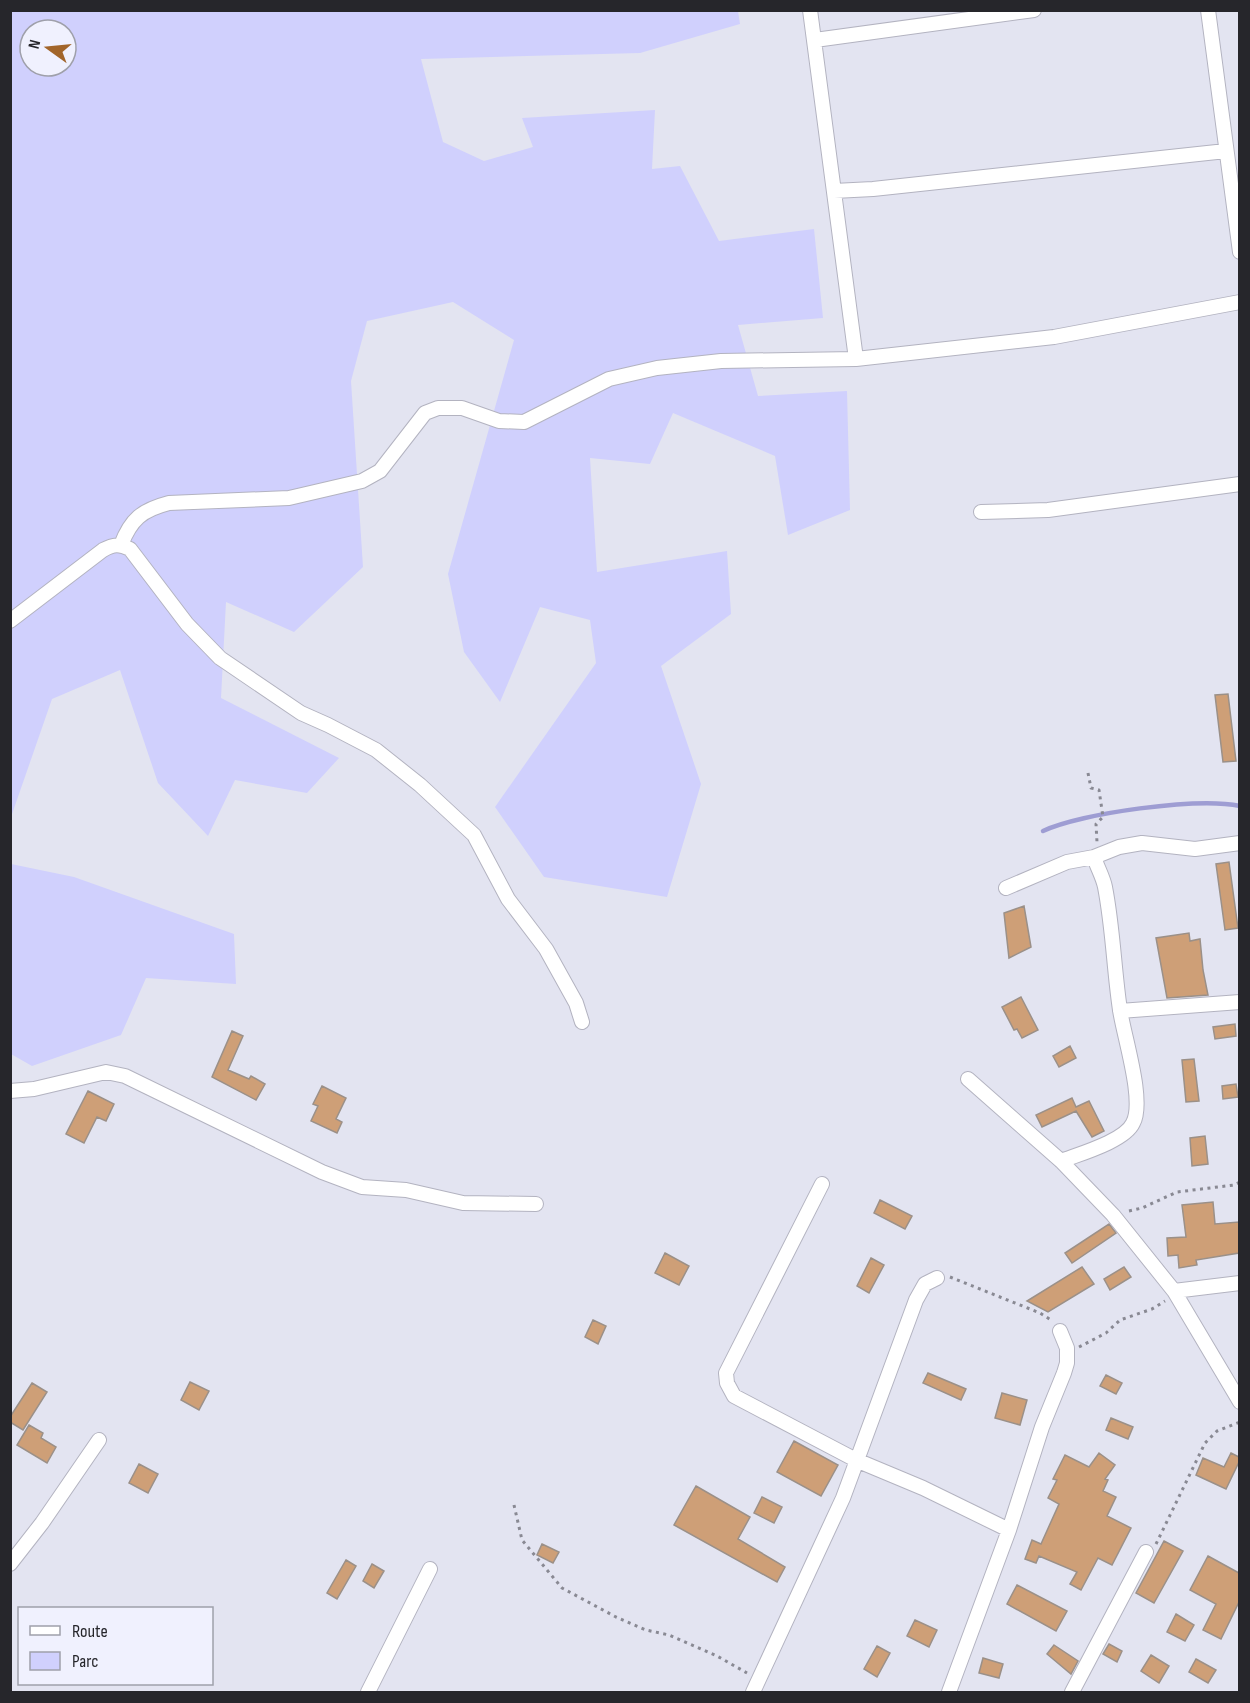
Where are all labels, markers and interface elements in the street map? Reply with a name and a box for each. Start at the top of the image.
north arrow [18,18,78,78]
text: N [25,38,45,51]
legend [18,1607,213,1685]
text: Route [72,1621,108,1642]
text: Parc [72,1651,98,1672]

